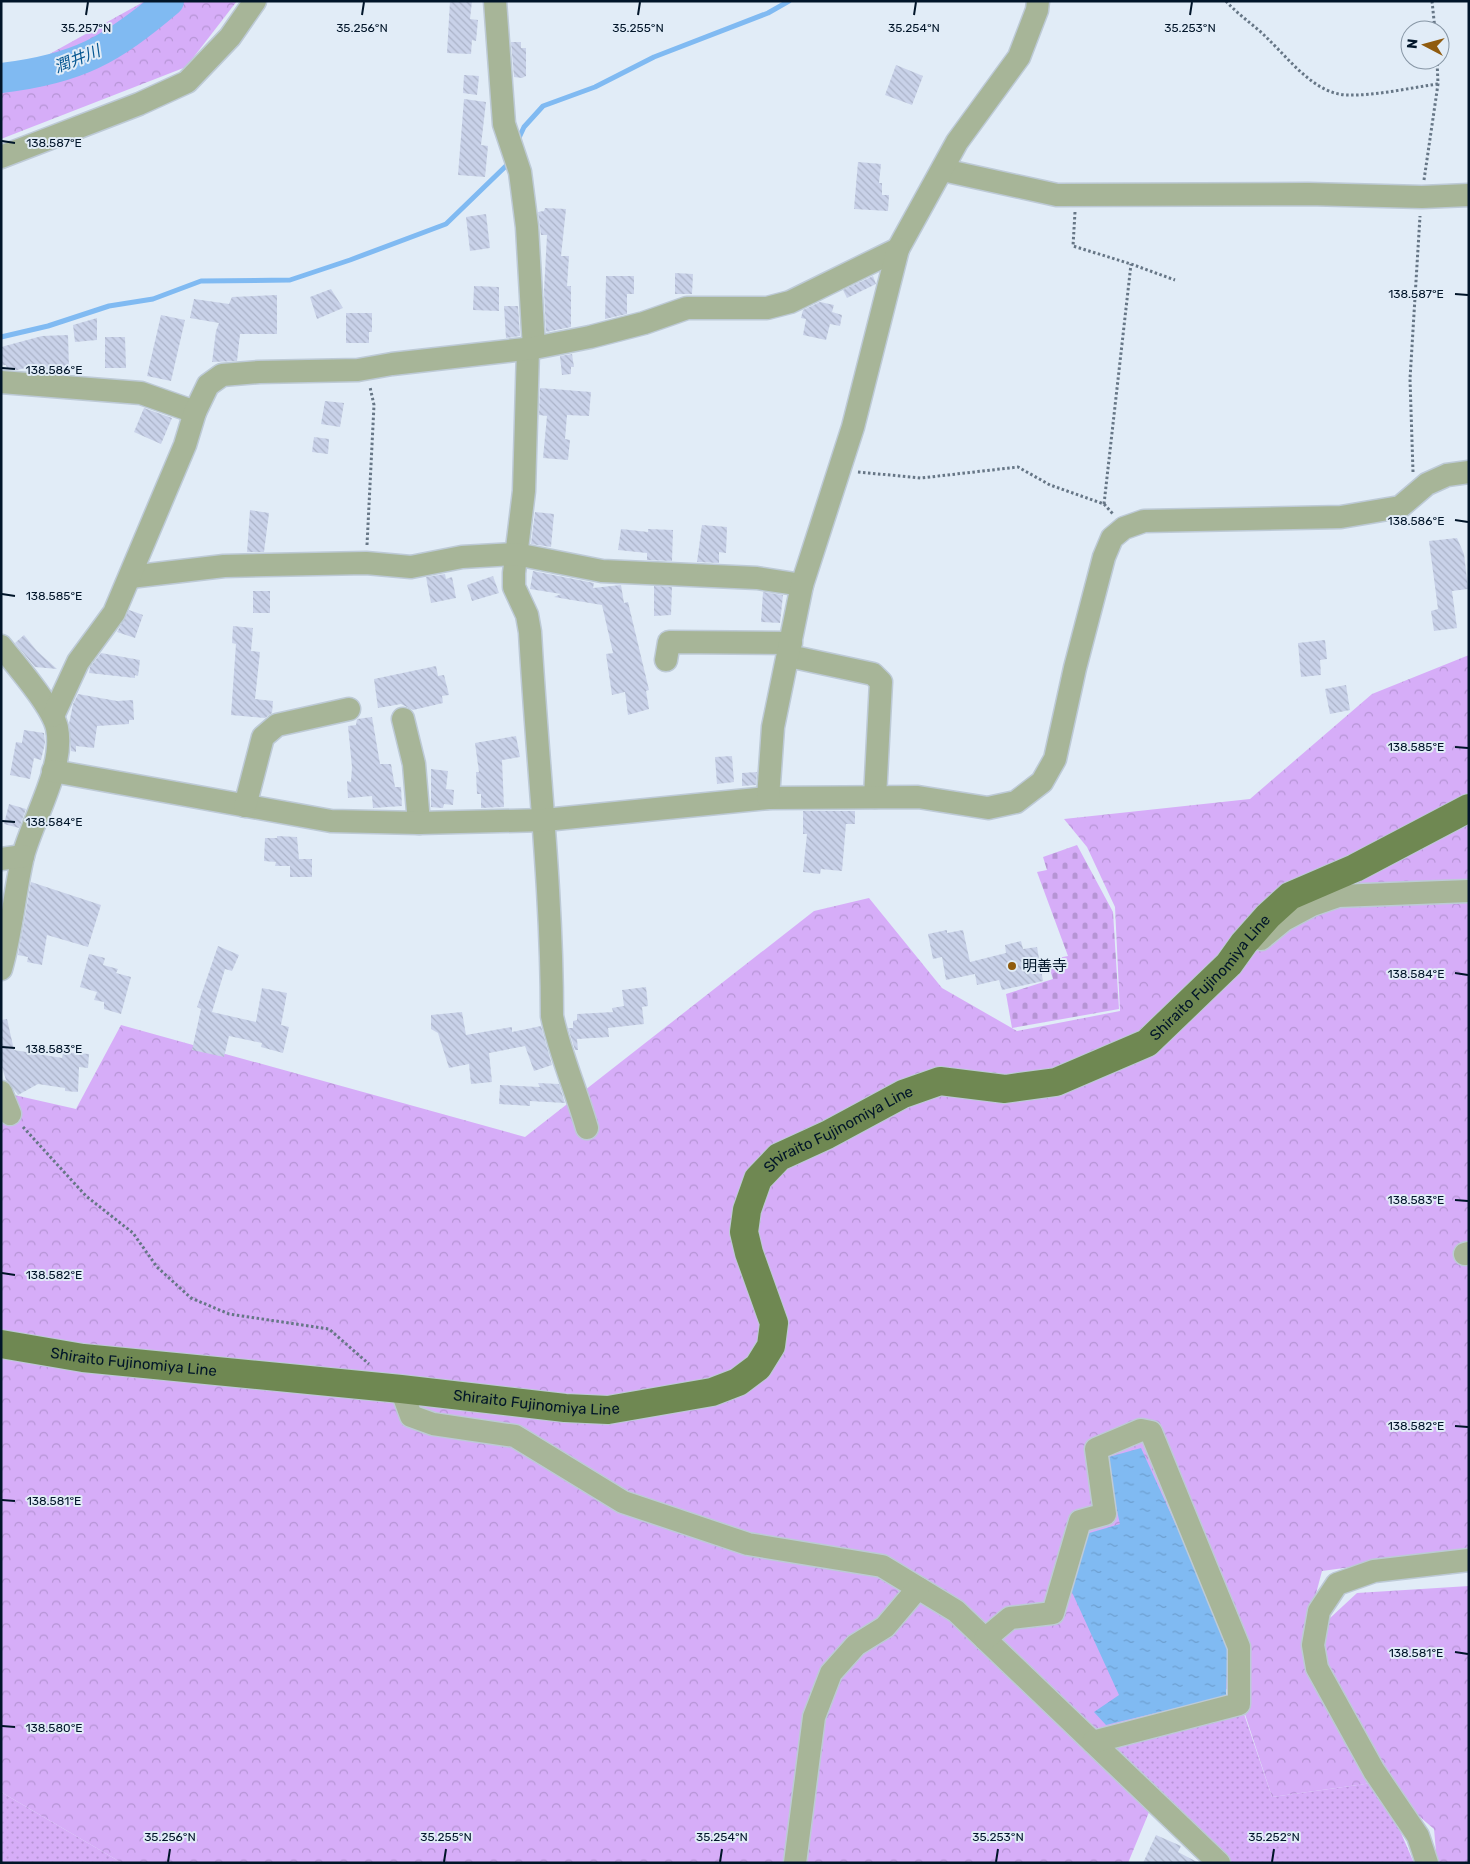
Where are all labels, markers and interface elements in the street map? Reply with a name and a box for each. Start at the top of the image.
north arrow [1400,20,1450,70]
text: 35.257°N [61,21,111,35]
text: 35.256°N [336,21,388,35]
text: 35.255°N [612,21,664,35]
text: 35.254°N [888,21,940,35]
text: 35.253°N [1164,21,1216,35]
text: N [1404,38,1422,50]
water label: 潤井川 [51,40,105,77]
text: 138.587°E [26,136,82,150]
text: 138.587°E [1388,287,1444,301]
text: 138.586°E [26,363,82,377]
text: 138.586°E [1388,514,1444,528]
text: 138.585°E [26,589,82,603]
text: 138.585°E [1388,740,1444,754]
text: 138.584°E [25,815,83,829]
street label: Shiraito Fujinomiya Line [1146,911,1274,1044]
place label: 明善寺 [1022,957,1067,975]
marker: 明善寺 [1006,960,1018,972]
text: 138.584°E [1387,967,1445,981]
text: 138.583°E [26,1042,82,1056]
street label: Shiraito Fujinomiya Line [760,1082,915,1176]
text: 138.583°E [1388,1193,1444,1207]
text: 138.582°E [26,1268,82,1282]
street label: Shiraito Fujinomiya Line [49,1344,218,1380]
street label: Shiraito Fujinomiya Line [452,1386,621,1419]
text: 138.582°E [1388,1419,1444,1433]
text: 138.581°E [27,1494,81,1508]
text: 138.581°E [1389,1646,1443,1660]
text: 138.580°E [25,1721,83,1735]
text: 35.256°N [144,1830,196,1844]
text: 35.255°N [420,1830,472,1844]
text: 35.254°N [696,1830,748,1844]
text: 35.253°N [972,1830,1024,1844]
text: 35.252°N [1248,1830,1300,1844]

